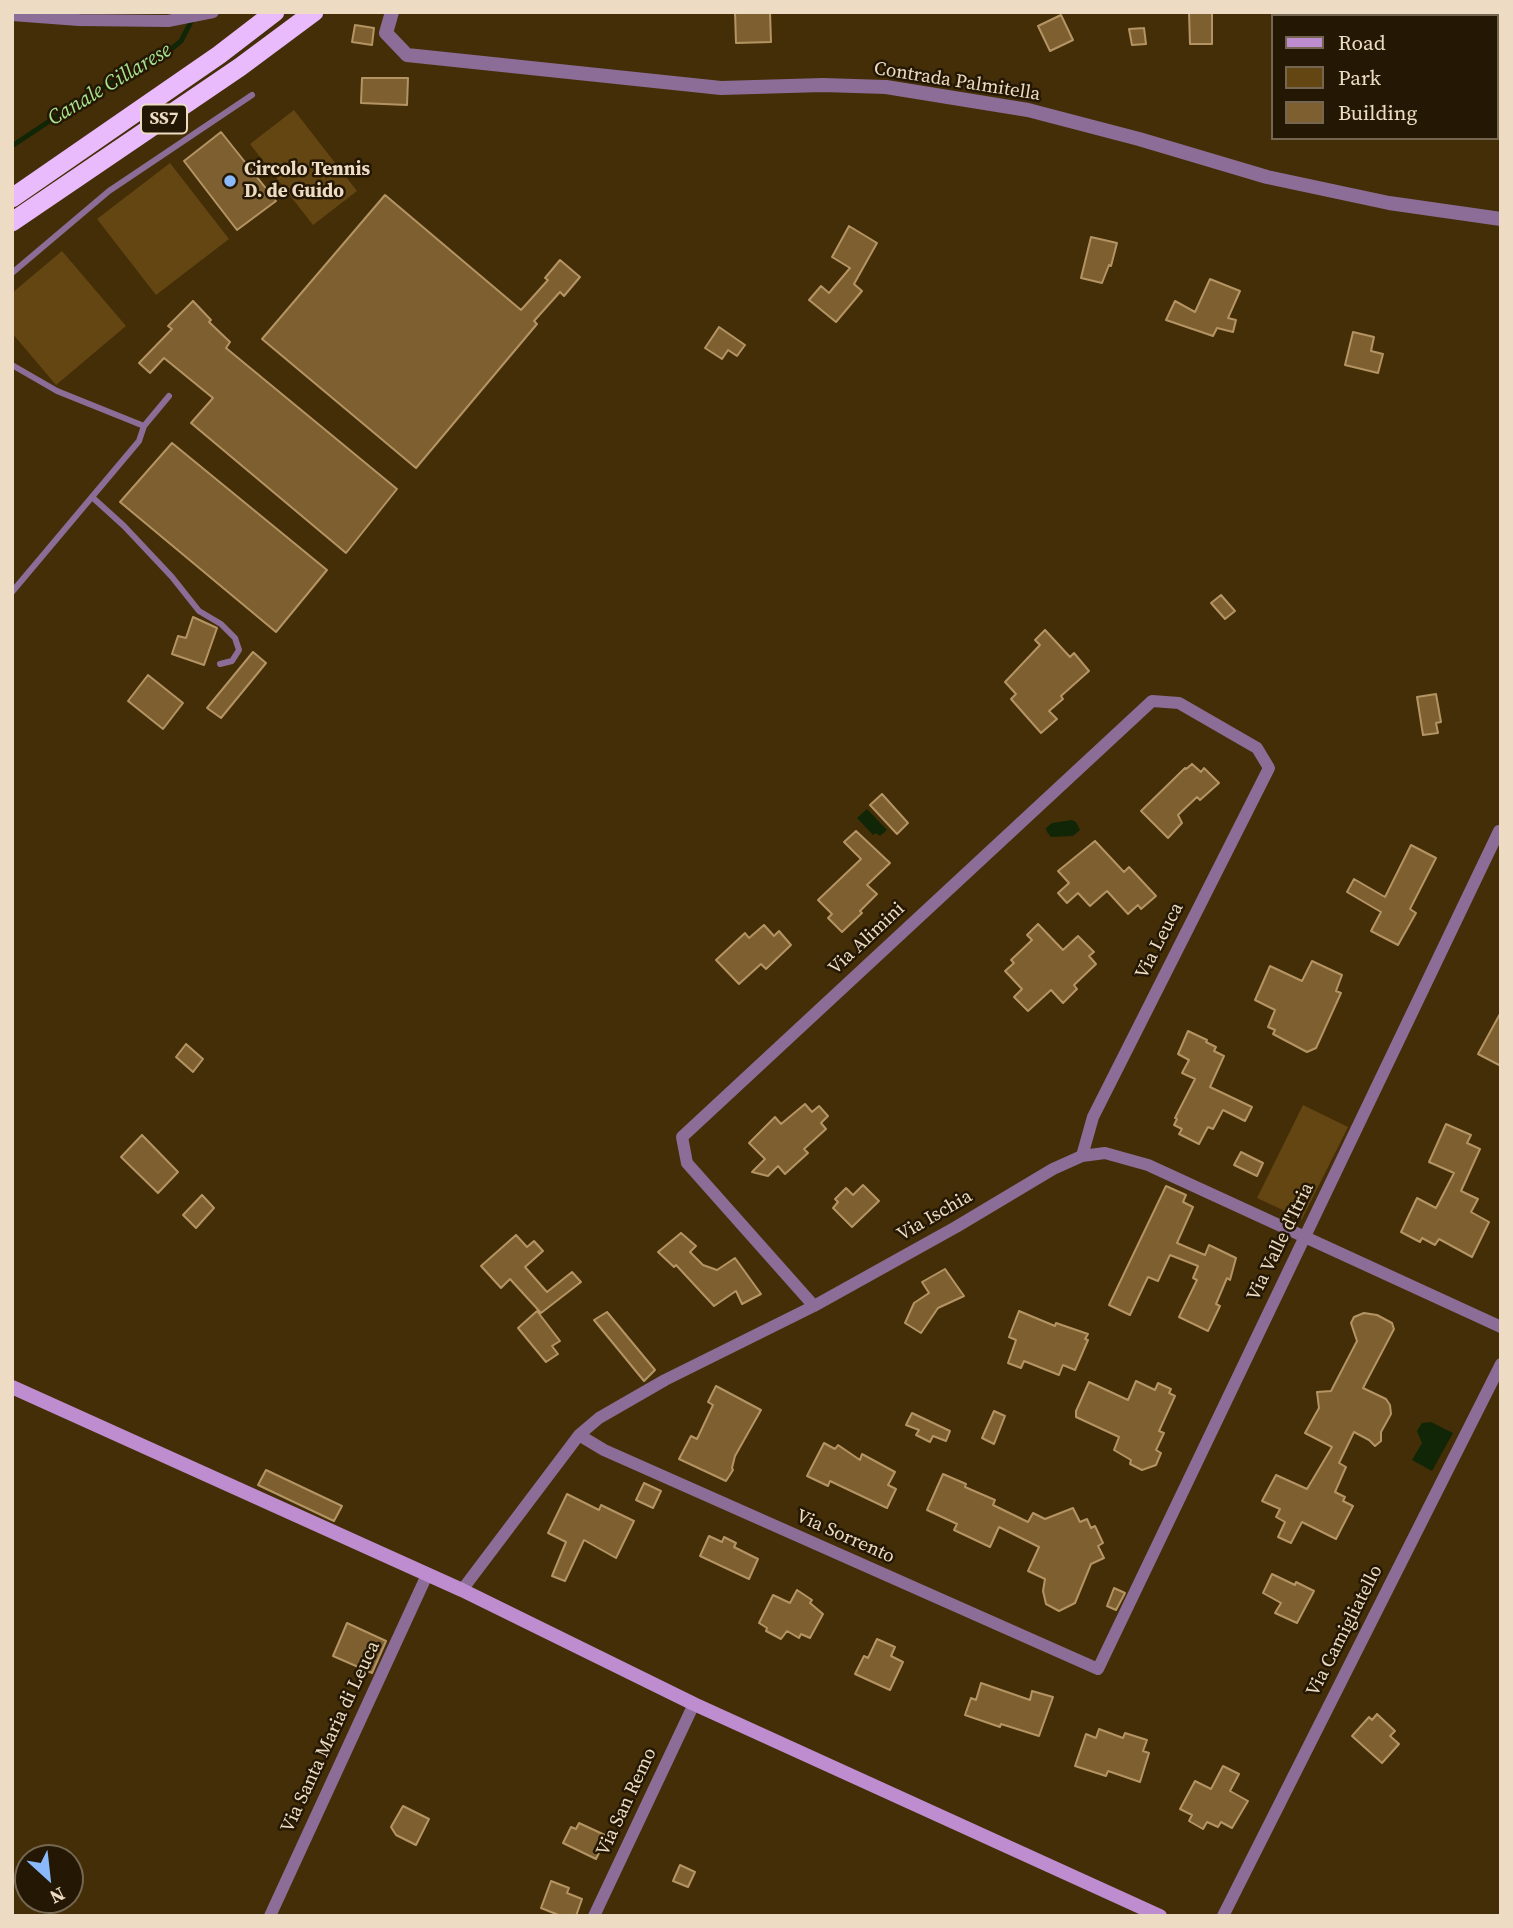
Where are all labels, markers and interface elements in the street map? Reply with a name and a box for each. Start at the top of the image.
legend [1272,14,1499,140]
text: Road [1338,28,1386,57]
water label: Canale Cillarese [44,38,176,132]
street label: Contrada Palmitella [872,58,1042,106]
text: Park [1338,63,1381,92]
text: Building [1338,98,1417,127]
road number: SS7 [141,104,187,134]
place label: Circolo Tennis D. de Guido [244,159,370,203]
marker: Circolo Tennis D. de Guido [222,173,238,189]
street label: Via Alimini [824,898,910,980]
street label: Via Leuca [1131,899,1189,983]
street label: Via Valle d'Itria [1243,1179,1319,1305]
street label: Via Ischia [893,1185,977,1247]
street label: Via Sorrento [792,1505,898,1569]
street label: Via Camigliatello [1302,1561,1388,1701]
street label: Via Santa Maria di Leuca [277,1638,385,1836]
street label: Via San Remo [592,1744,662,1860]
north arrow [14,1844,84,1914]
text: N [46,1881,70,1911]

